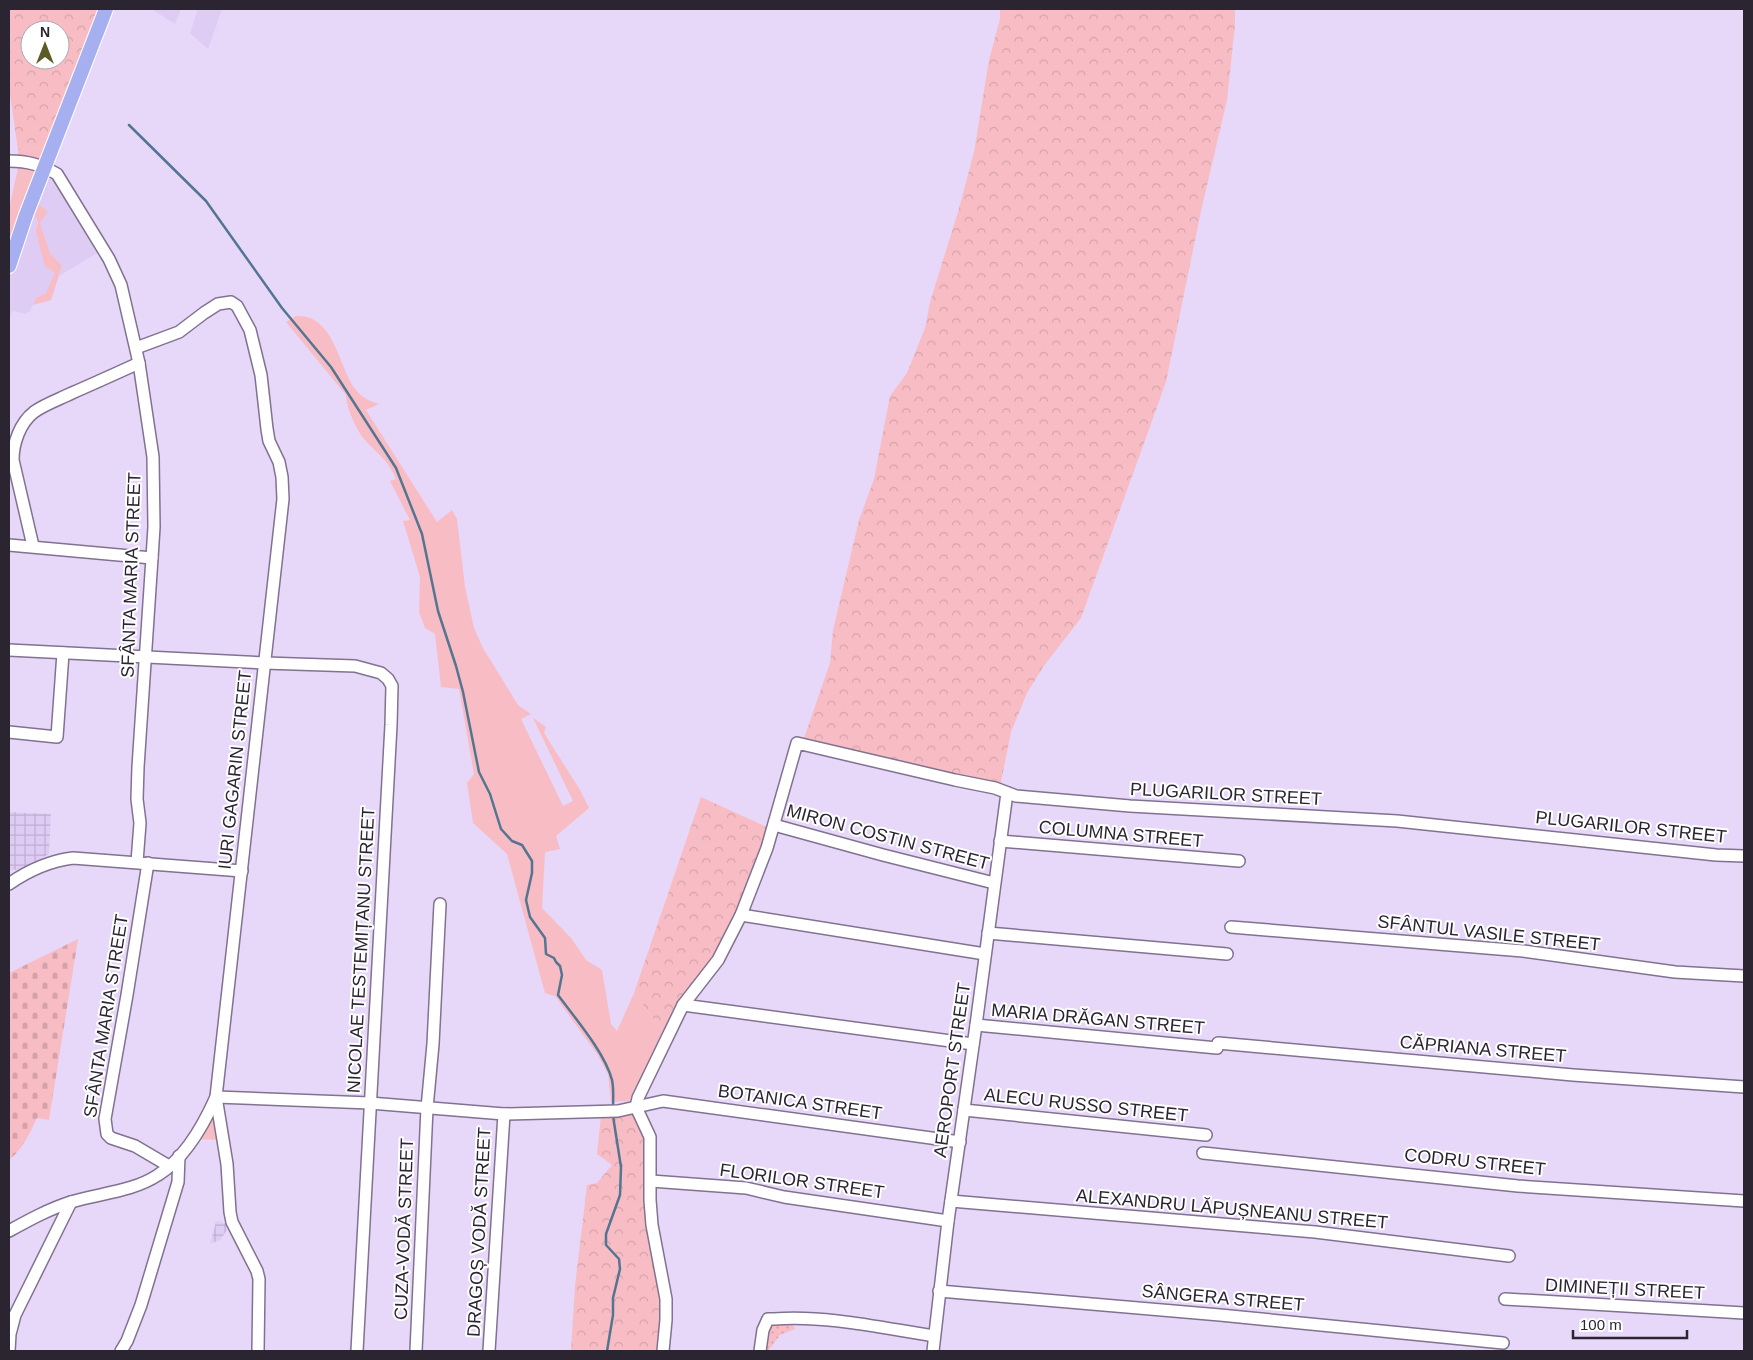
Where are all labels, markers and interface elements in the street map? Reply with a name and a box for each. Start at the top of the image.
north arrow [20,20,70,70]
text: N [40,24,50,40]
street label: SFÂNTA MARIA STREET [117,472,145,678]
street label: IURI GAGARIN STREET [215,669,255,871]
street label: PLUGARILOR STREET [1130,779,1322,809]
street label: MIRON COSTIN STREET [784,800,992,874]
street label: NICOLAE TESTEMIȚANU STREET [344,806,378,1094]
street label: PLUGARILOR STREET [1534,807,1728,847]
street label: COLUMNA STREET [1038,817,1204,851]
street label: SFÂNTUL VASILE STREET [1377,911,1601,955]
street label: SFÂNTA MARIA STREET [80,913,132,1119]
street label: AEROPORT STREET [930,981,974,1159]
street label: MARIA DRĂGAN STREET [991,1000,1205,1038]
street label: CĂPRIANA STREET [1399,1032,1567,1066]
street label: BOTANICA STREET [717,1081,883,1123]
street label: ALECU RUSSO STREET [983,1084,1189,1126]
street label: DRAGOȘ VODĂ STREET [464,1127,494,1337]
street label: CUZA-VODĂ STREET [391,1138,417,1320]
street label: CODRU STREET [1403,1145,1547,1179]
street label: FLORILOR STREET [718,1160,886,1202]
street label: ALEXANDRU LĂPUȘNEANU STREET [1075,1185,1389,1233]
street label: DIMINEȚII STREET [1545,1275,1705,1303]
street label: SÂNGERA STREET [1141,1281,1305,1315]
scale bar [1573,1308,1687,1340]
text: 100 m [1580,1316,1622,1333]

